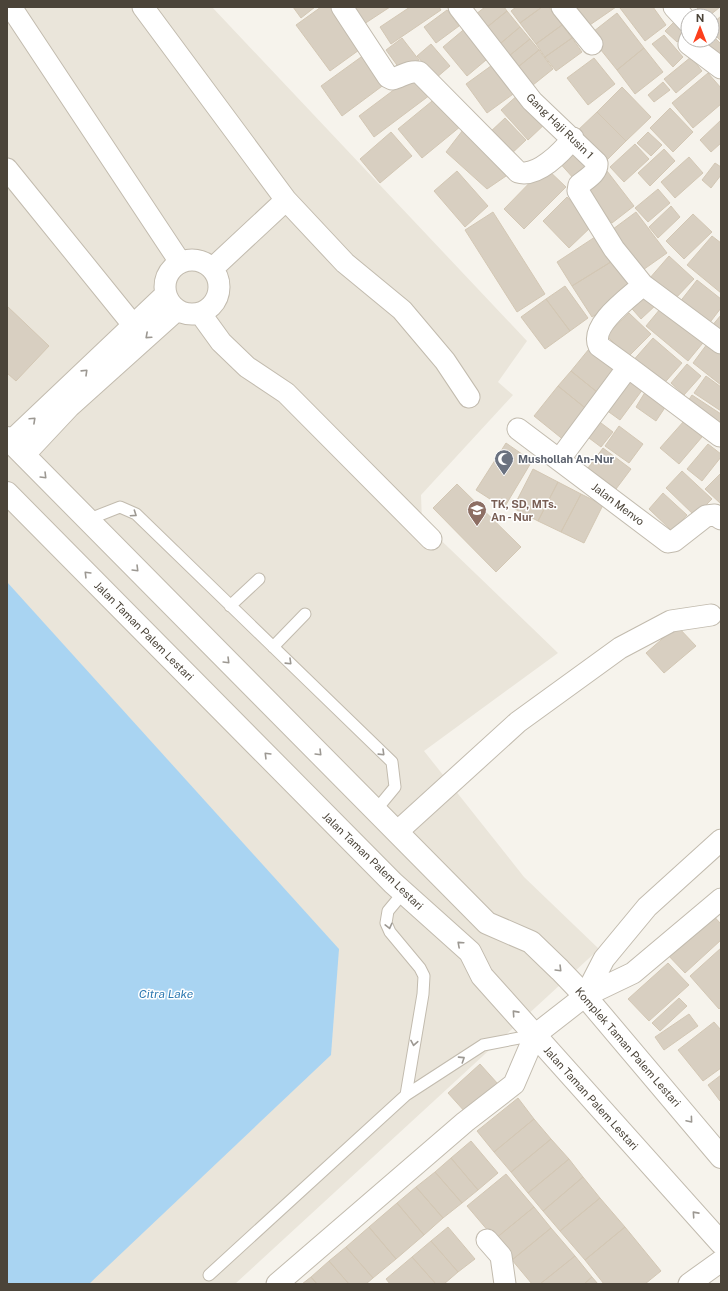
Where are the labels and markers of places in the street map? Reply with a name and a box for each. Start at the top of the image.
mosque icon: Mushollah An-Nur [493,448,515,476]
place label: Mushollah An-Nur [518,453,615,465]
place label: TK, SD, MTs. An - Nur [491,498,557,523]
school or university icon: TK, SD, MTs. An - Nur [466,499,488,527]

